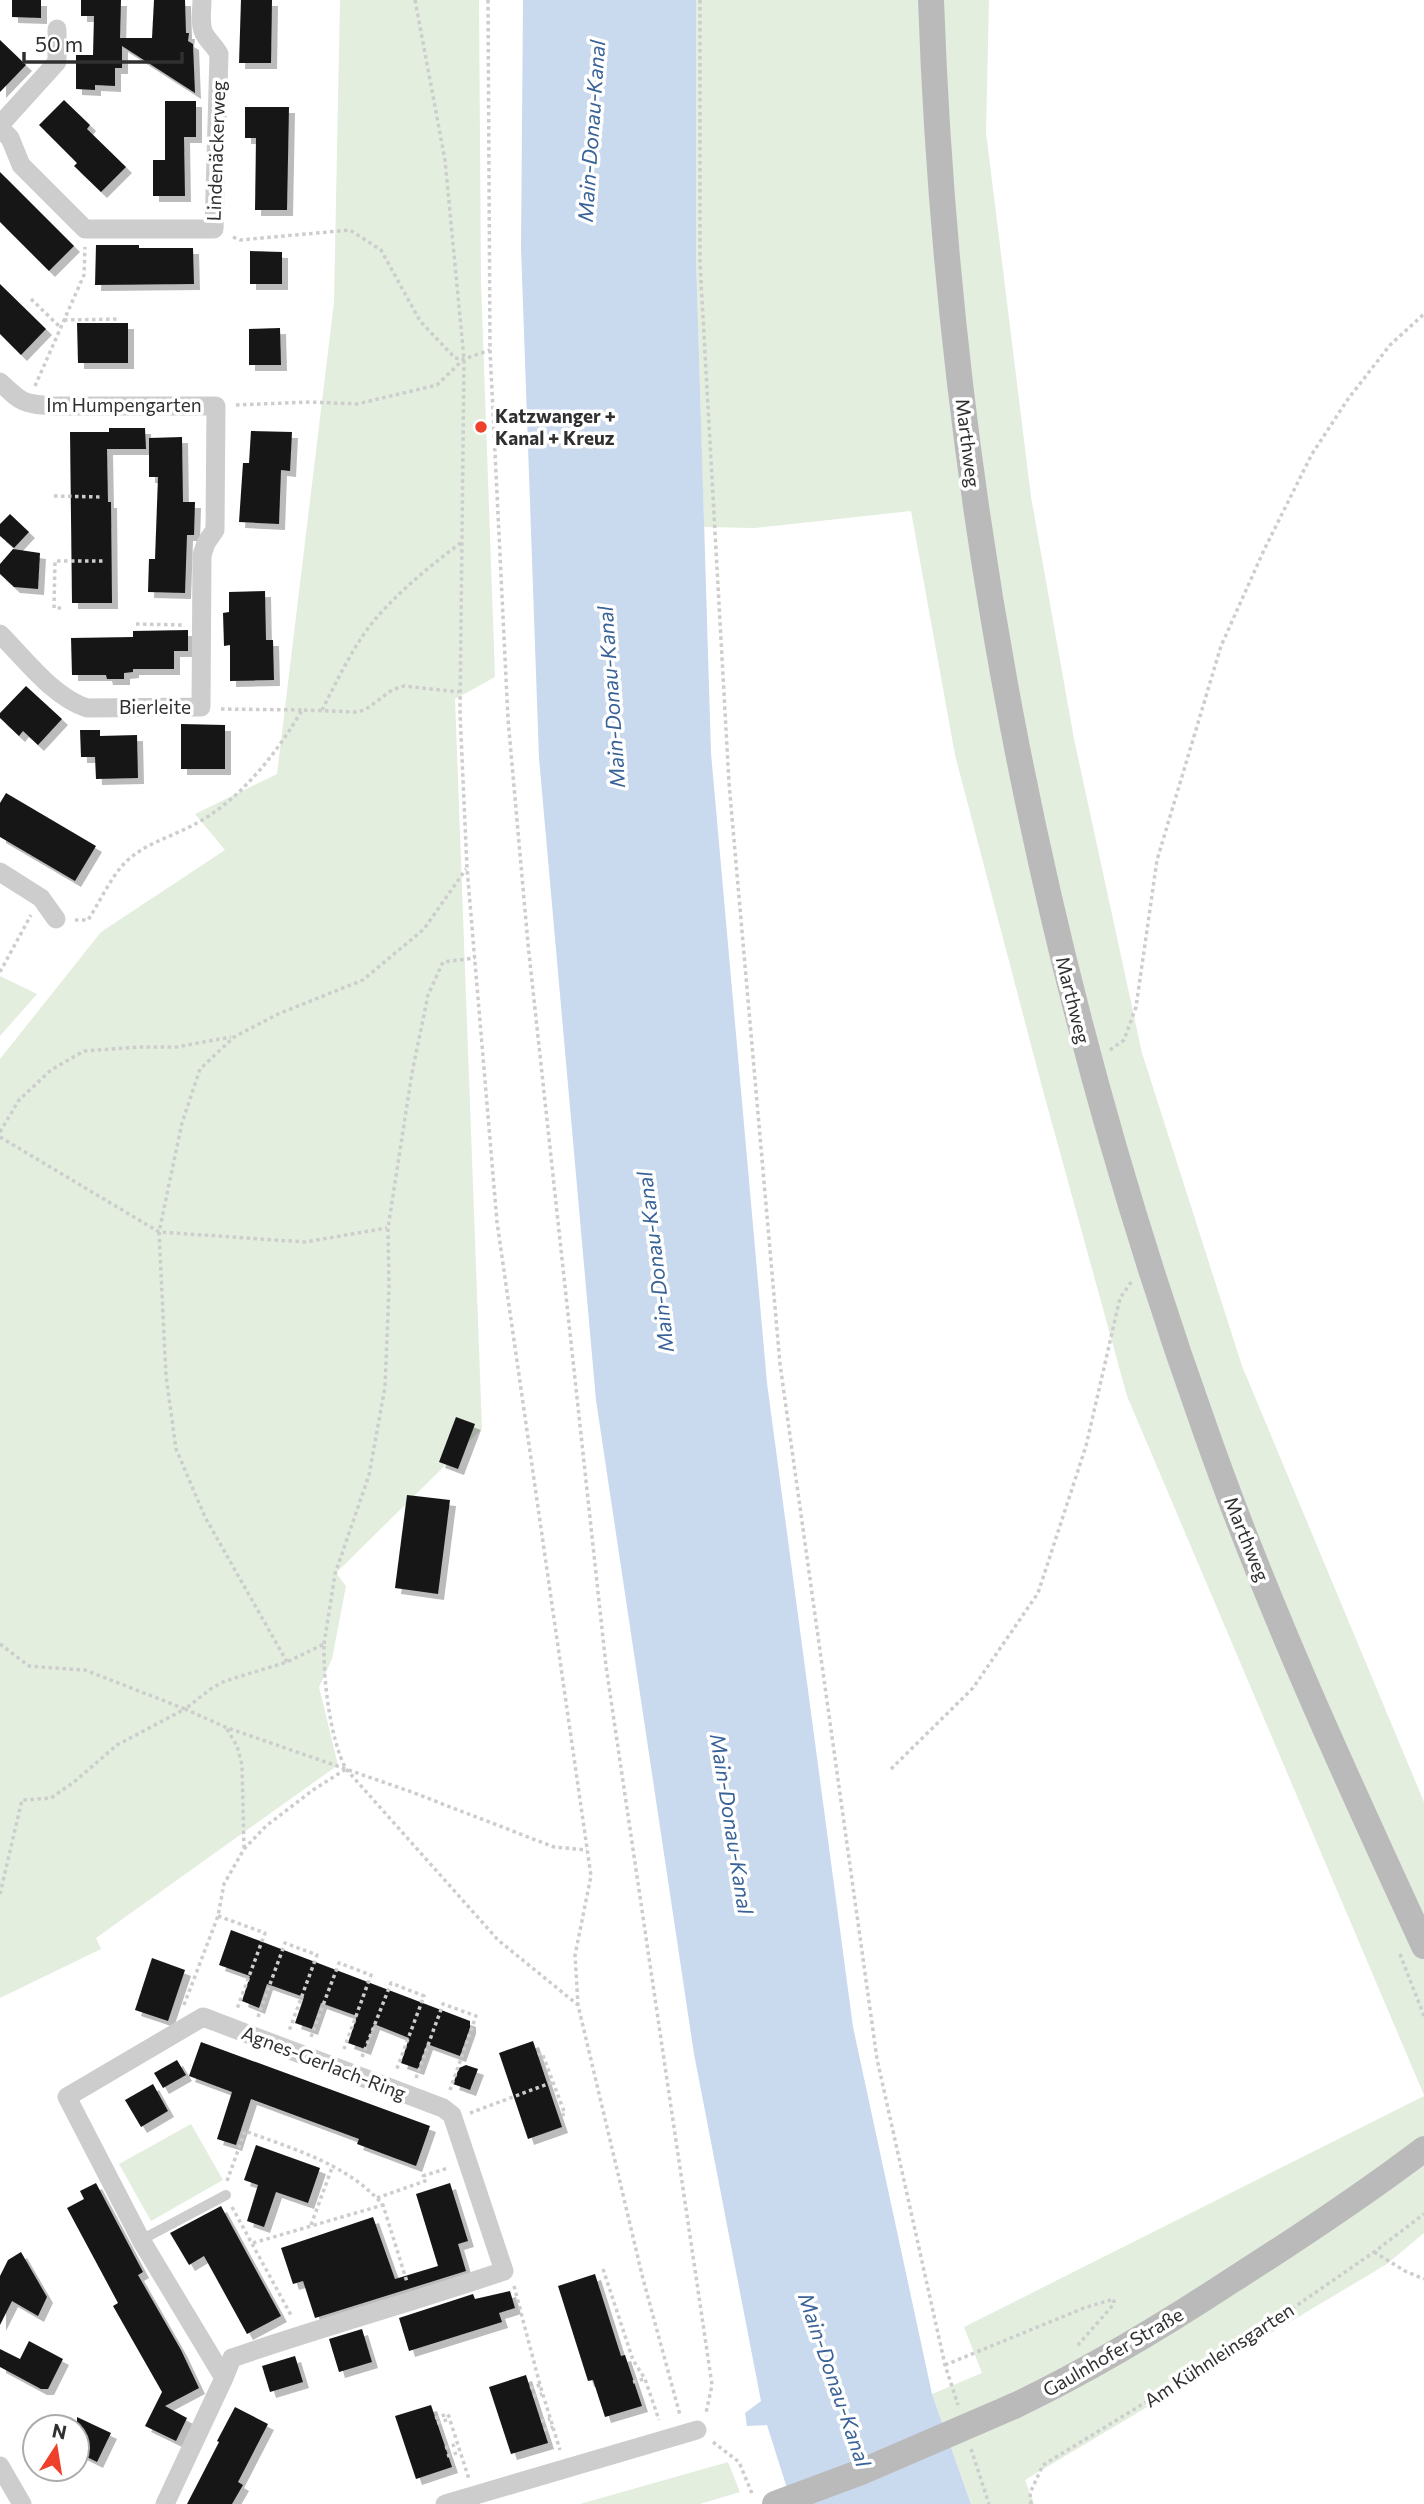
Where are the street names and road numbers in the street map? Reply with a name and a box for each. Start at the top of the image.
street label: Lindenäckerweg [202,80,229,222]
street label: Im Humpengarten [46,393,202,416]
street label: Marthweg [952,397,985,489]
street label: Bierleite [119,695,191,718]
street label: Marthweg [1052,954,1095,1046]
street label: Marthweg [1220,1493,1275,1584]
street label: Agnes-Gerlach-Ring [239,2021,410,2104]
street label: Am Kühnleinsgarten [1140,2298,1298,2412]
street label: Gaulnhofer Straße [1038,2302,1187,2401]

